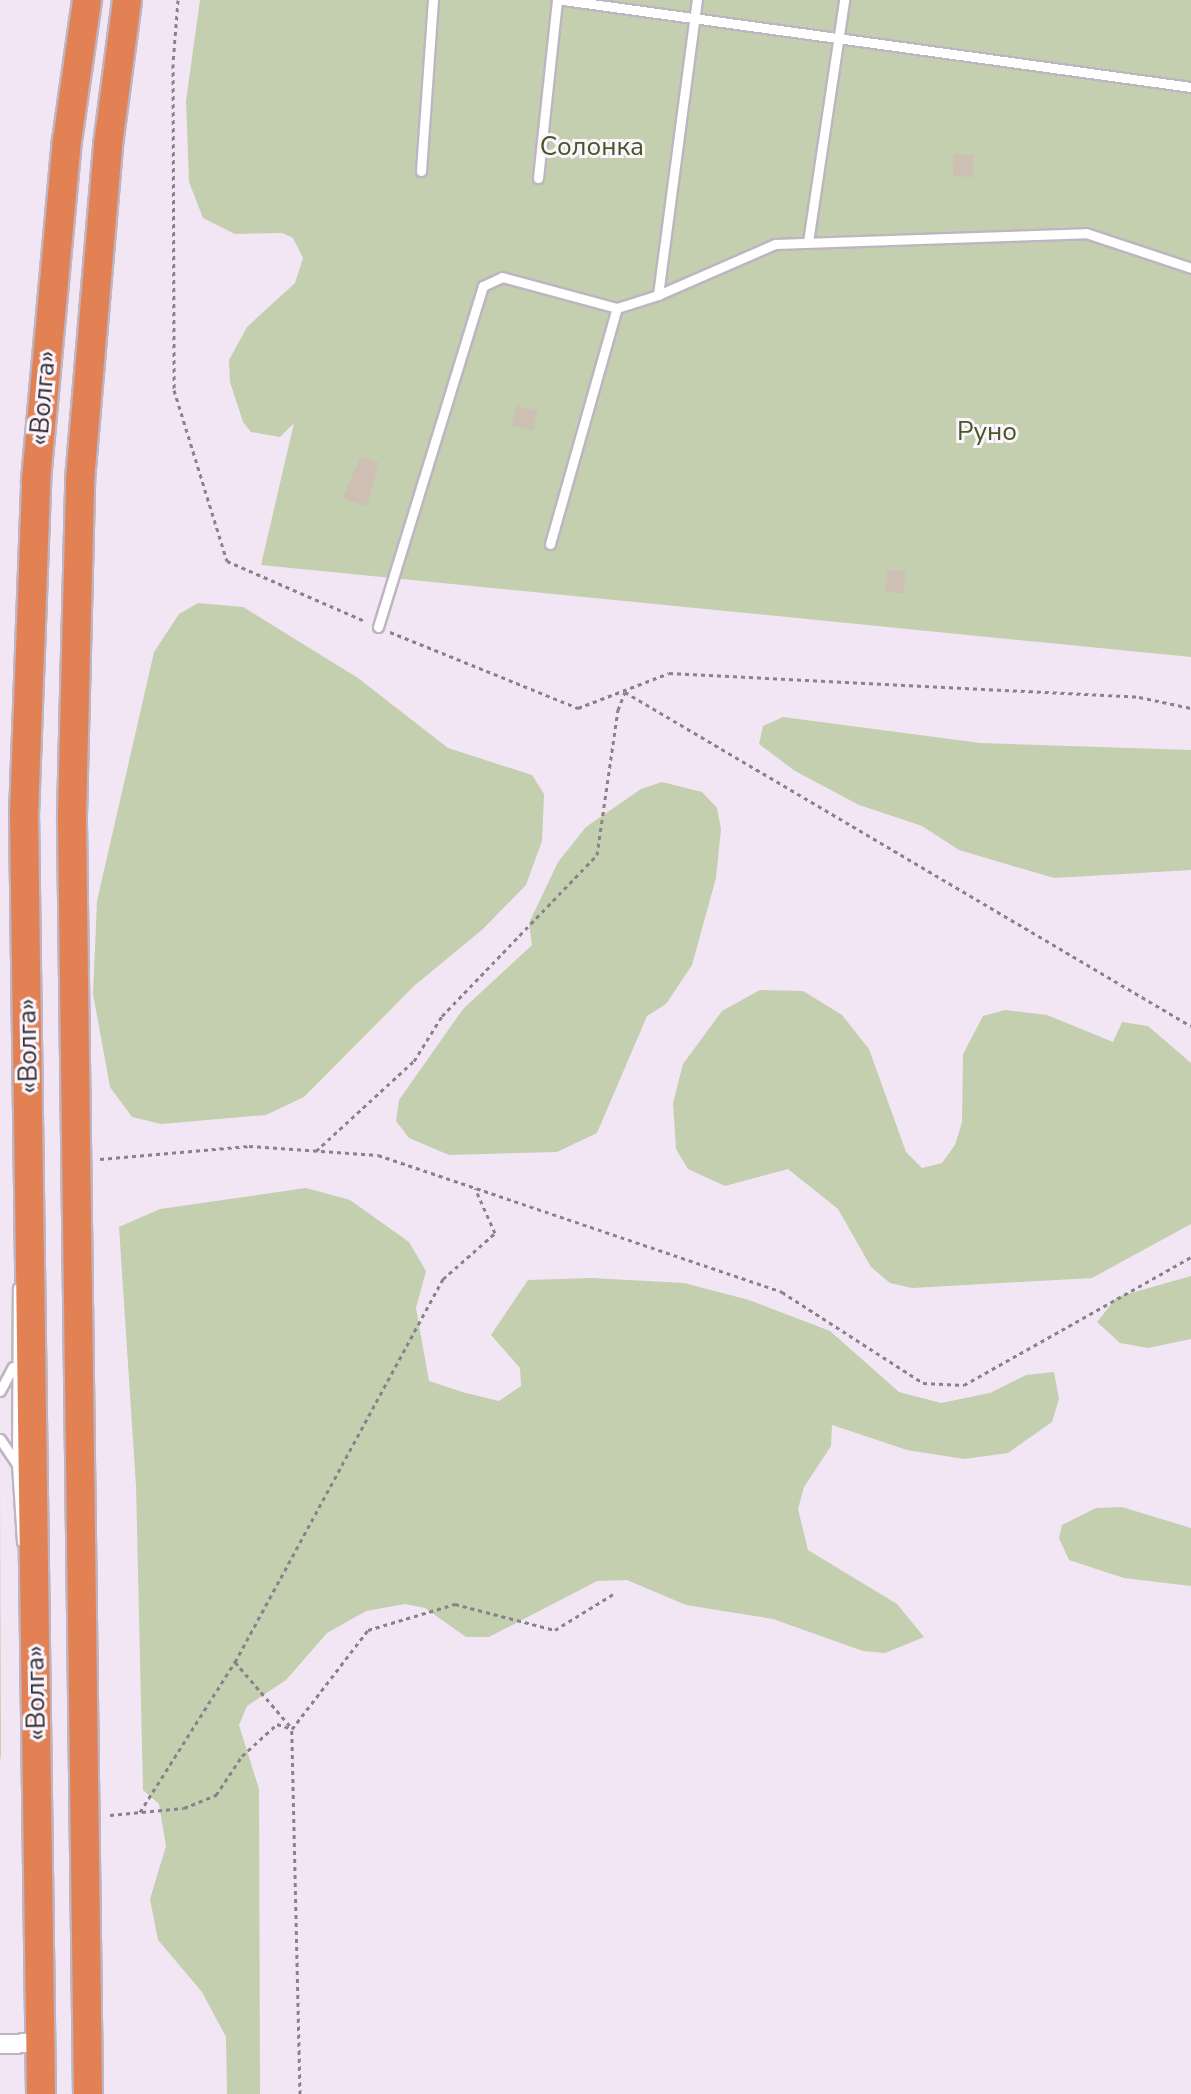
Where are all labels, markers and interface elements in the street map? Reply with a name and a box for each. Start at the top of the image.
park label: Солонка [540,131,644,163]
street label: «Волга» [23,349,63,447]
park label: Руно [957,416,1017,448]
street label: «Волга» [12,998,44,1094]
street label: «Волга» [20,1645,52,1741]

